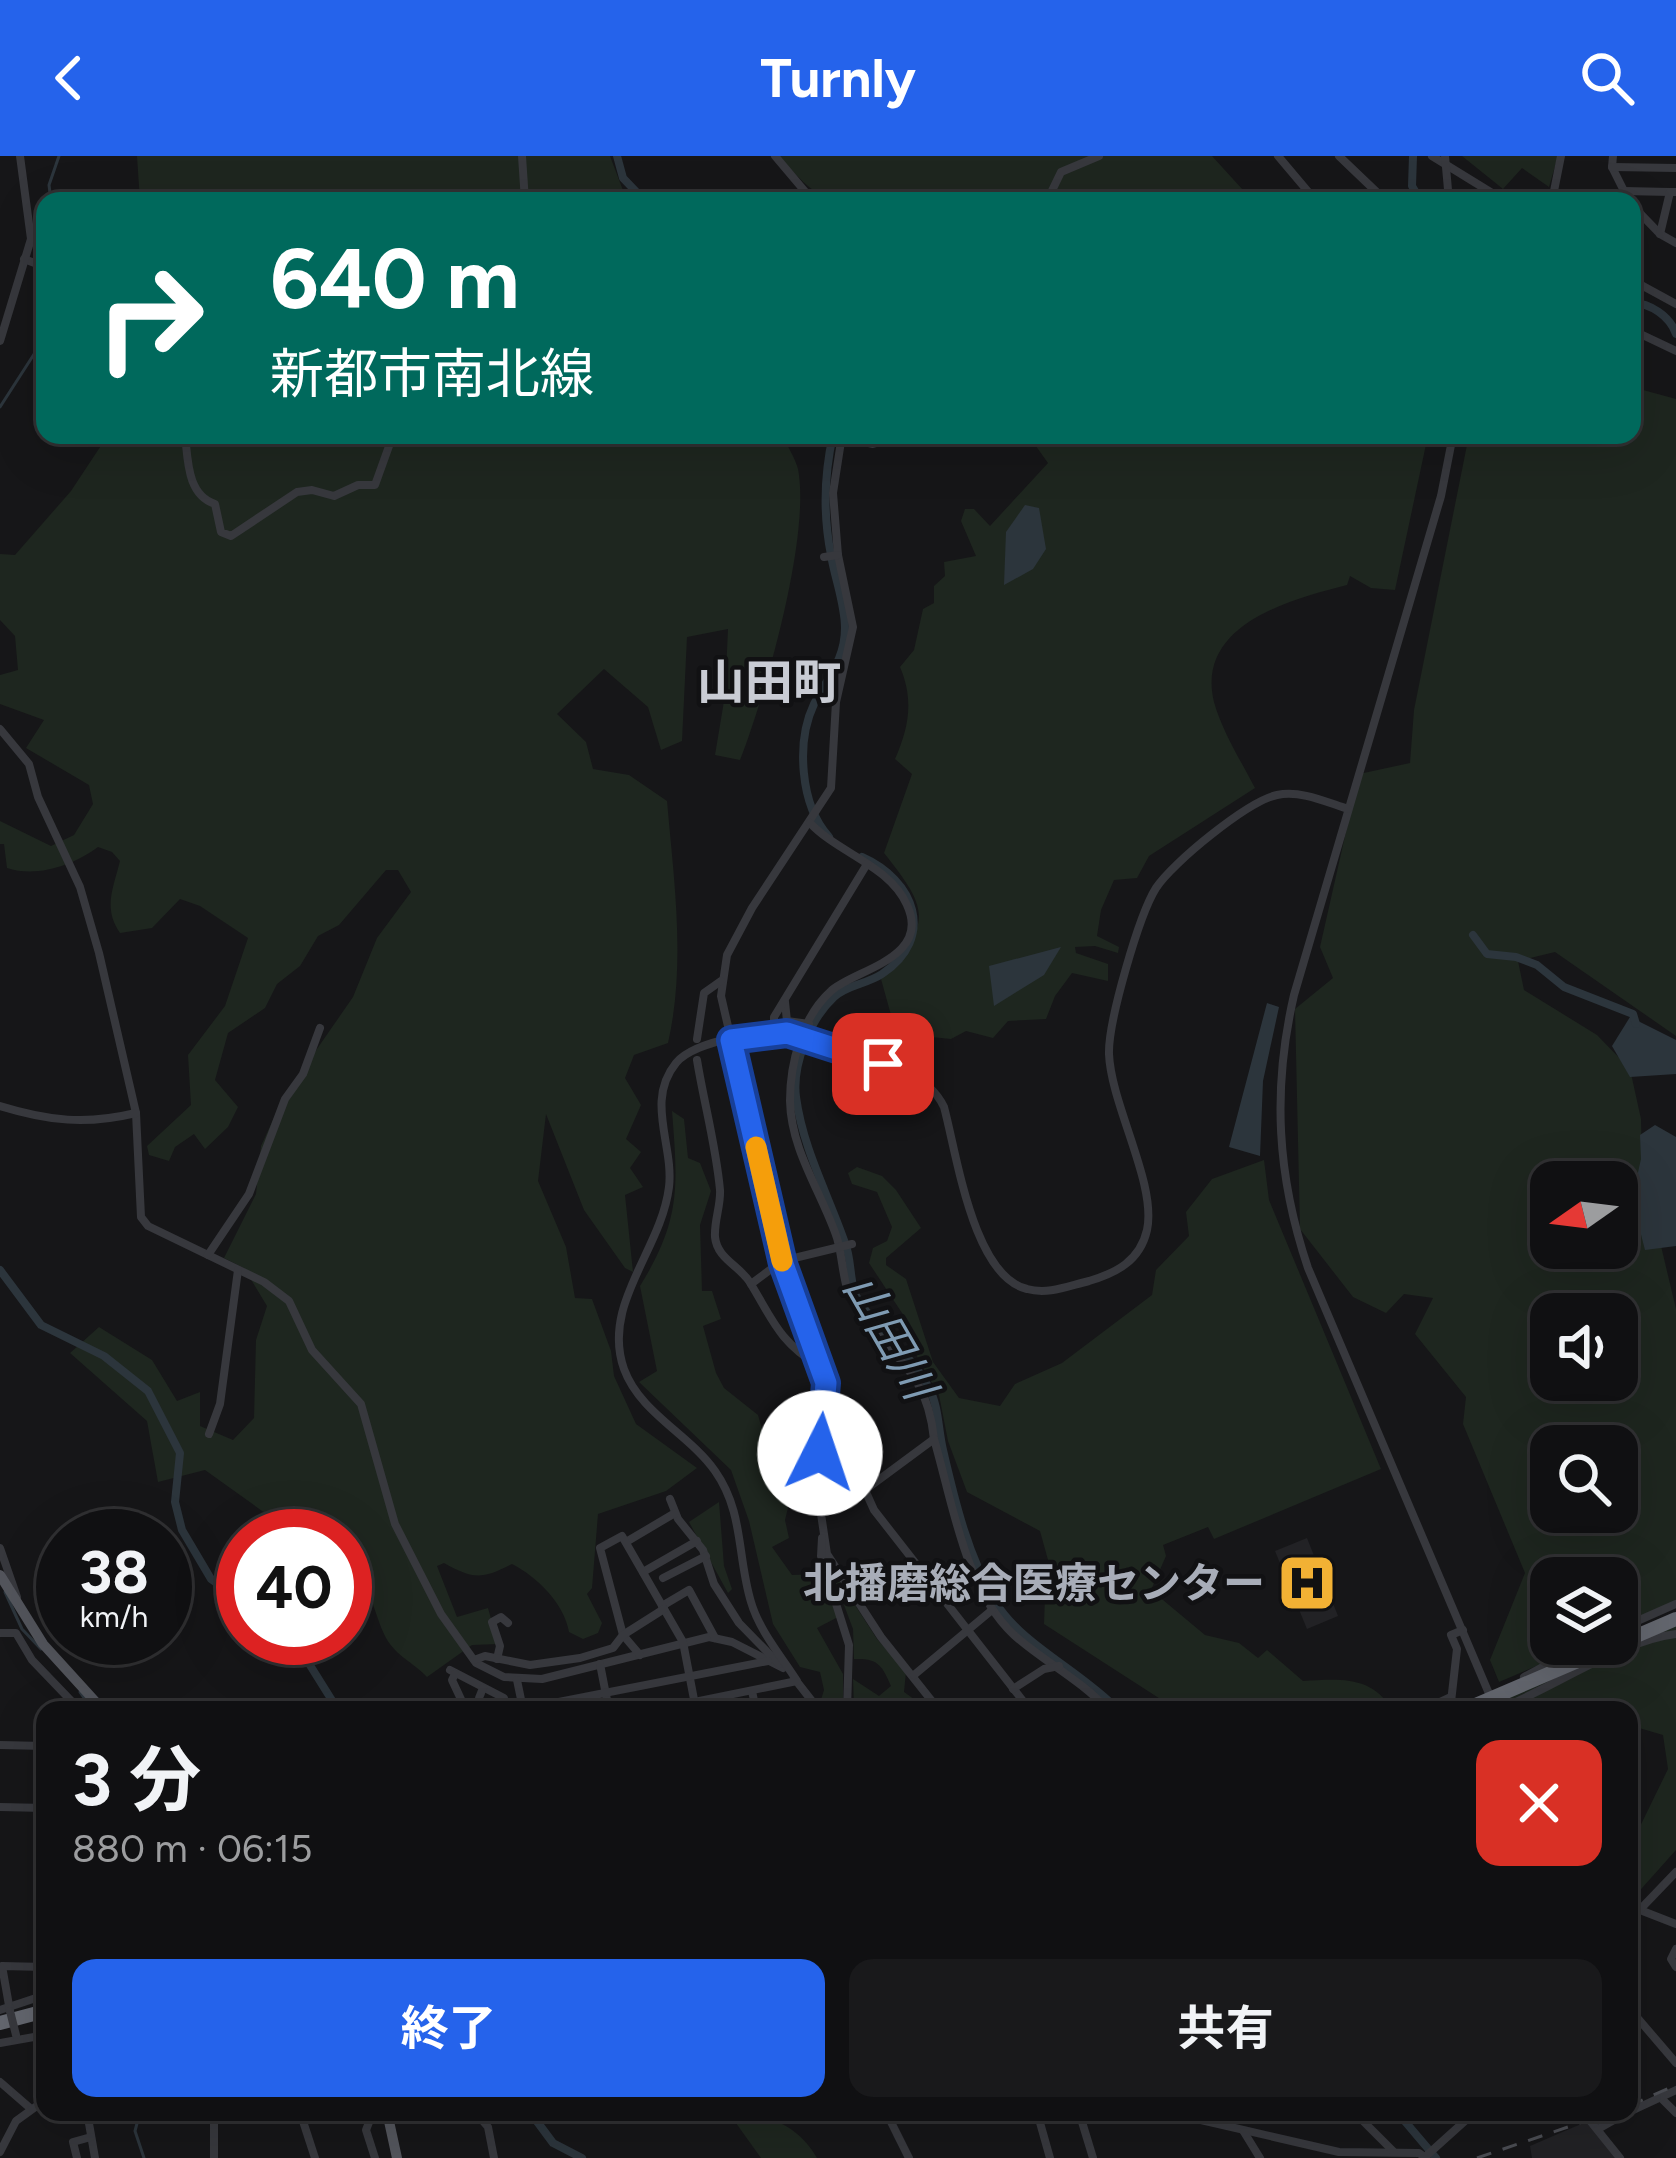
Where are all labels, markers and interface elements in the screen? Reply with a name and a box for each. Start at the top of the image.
icon: back [36,45,102,111]
icon: search [1574,45,1640,111]
text: Turnly [760,46,916,111]
text: 640 m [270,228,520,329]
icon: right [72,240,228,396]
text: 新都市南北線 [270,342,594,407]
district label: 山田町 [697,653,841,711]
pin [832,1013,934,1115]
icon: arrive [850,1031,916,1097]
north arrow [1530,1161,1638,1269]
map controls [1530,1161,1638,1665]
water label: 山田川 [833,1264,949,1411]
button: sound [1530,1293,1638,1401]
position arrow [757,1390,883,1516]
button: search [1530,1425,1638,1533]
speed limit sign: 40 [216,1509,372,1665]
text: 38 [79,1536,149,1608]
hospital icon: 北播磨総合医療センター [1276,1552,1338,1614]
button: layers [1530,1557,1638,1665]
place label: 北播磨総合医療センター [803,1558,1265,1609]
text: km/h [80,1598,148,1635]
text: 3 分 [72,1737,201,1823]
button: close [1476,1740,1602,1866]
text: 880 m · 06:15 [72,1825,312,1872]
button: 終了 [72,1959,825,2097]
button: 共有 [849,1959,1602,2097]

